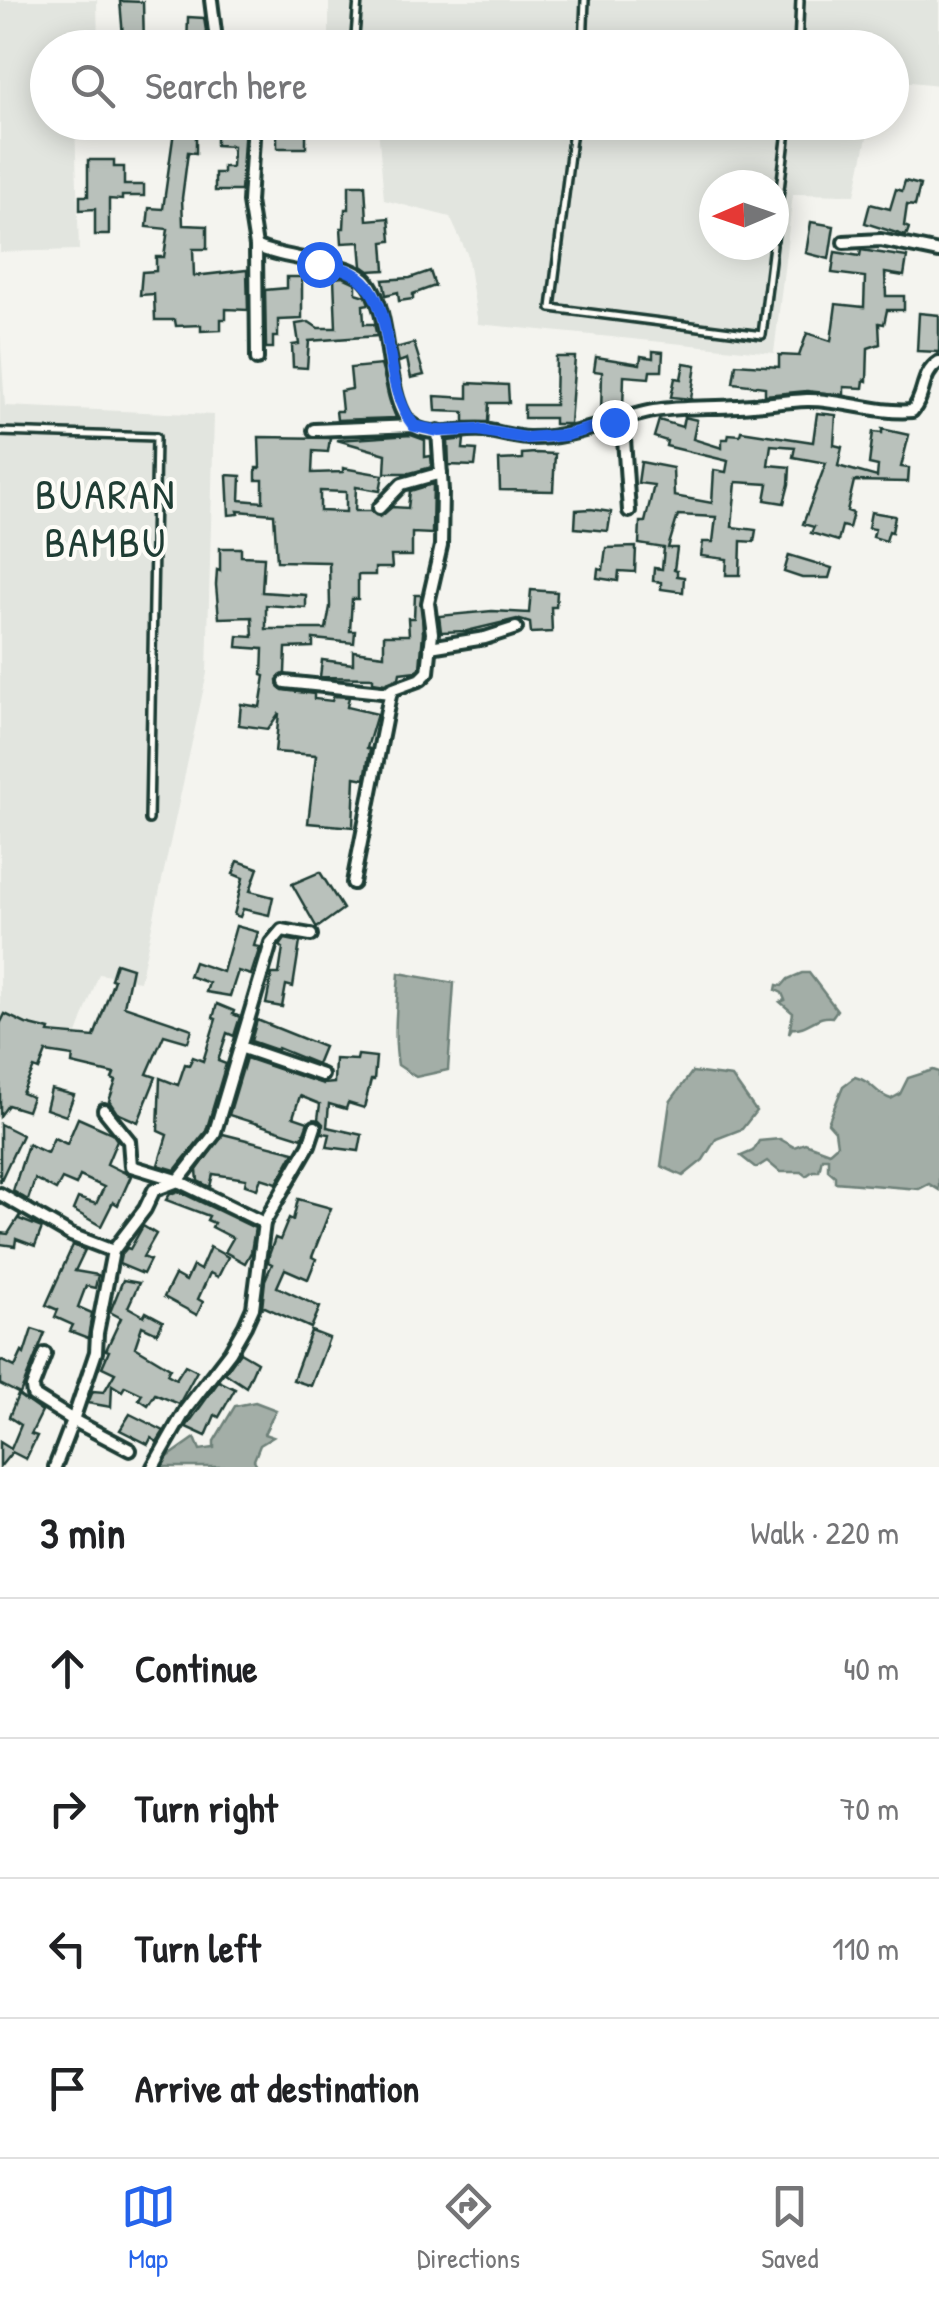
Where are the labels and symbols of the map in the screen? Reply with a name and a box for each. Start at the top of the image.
north arrow [699,170,789,260]
route start [297,242,343,288]
route end [592,400,638,446]
district label: BUARAN BAMBU [35,465,177,570]

